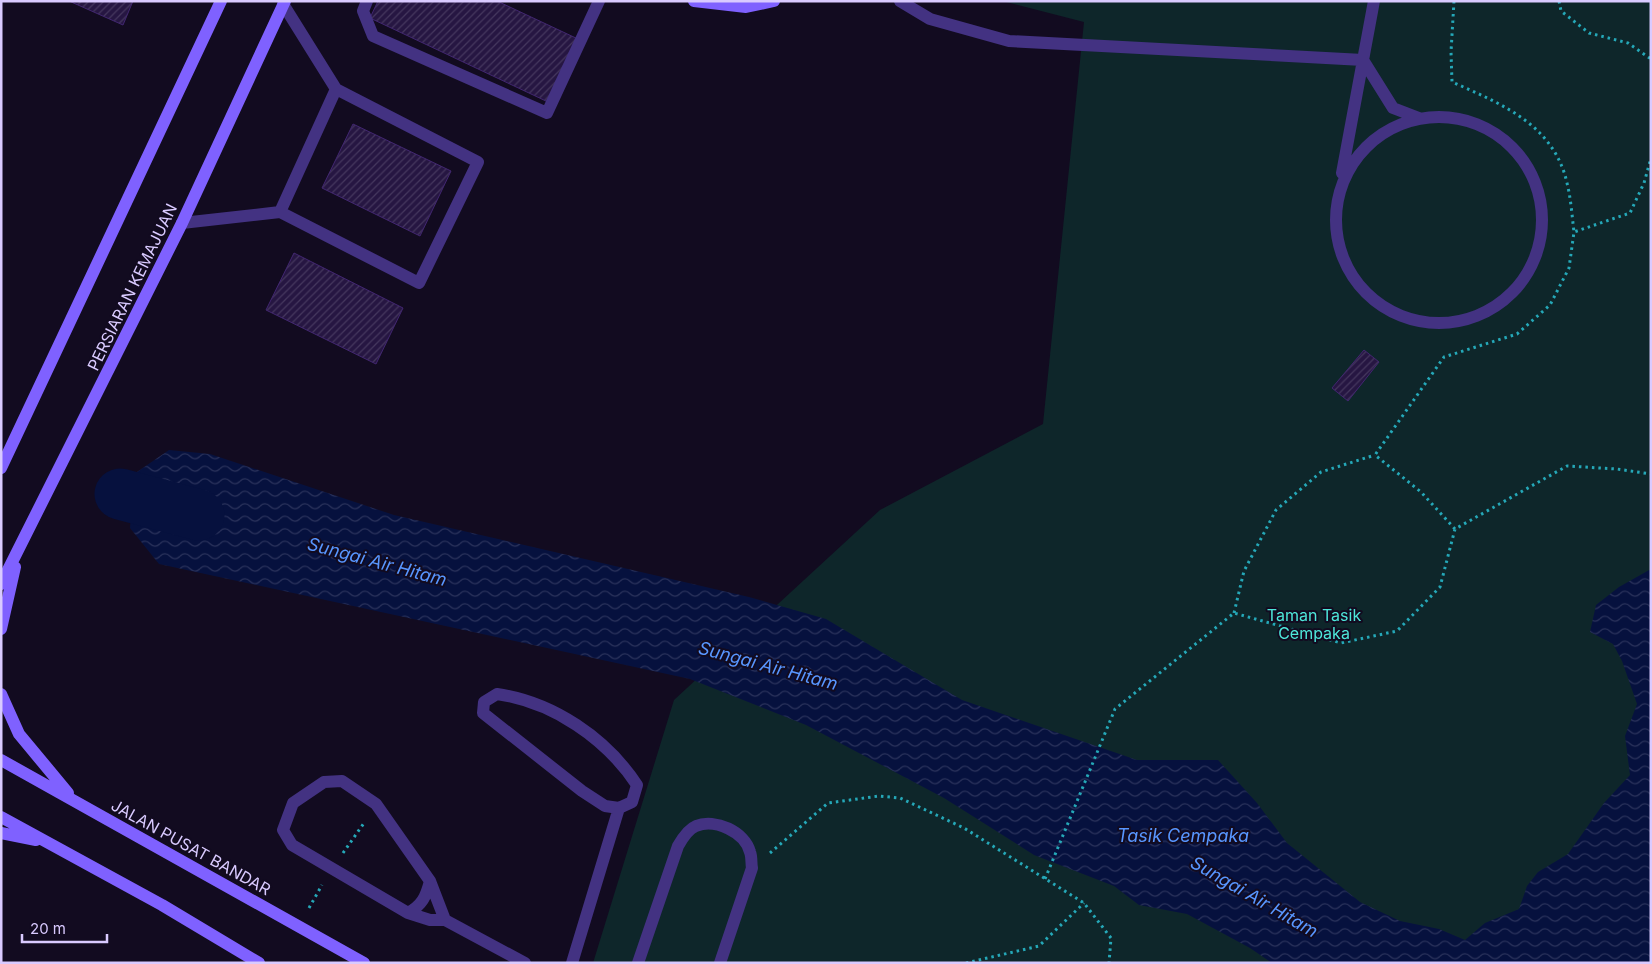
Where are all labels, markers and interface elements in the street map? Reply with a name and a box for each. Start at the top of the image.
street label: PERSIARAN KEMAJUAN [83,200,181,374]
water label: Sungai Air Hitam [305,533,449,590]
park label: Taman Tasik Cempaka [1267,605,1361,643]
water label: Sungai Air Hitam [696,637,840,694]
street label: JALAN PUSAT BANDAR [108,795,274,899]
water label: Tasik Cempaka [1117,825,1249,846]
water label: Sungai Air Hitam [1187,852,1322,942]
scale bar [22,912,108,944]
text: 20 m [30,919,66,938]

